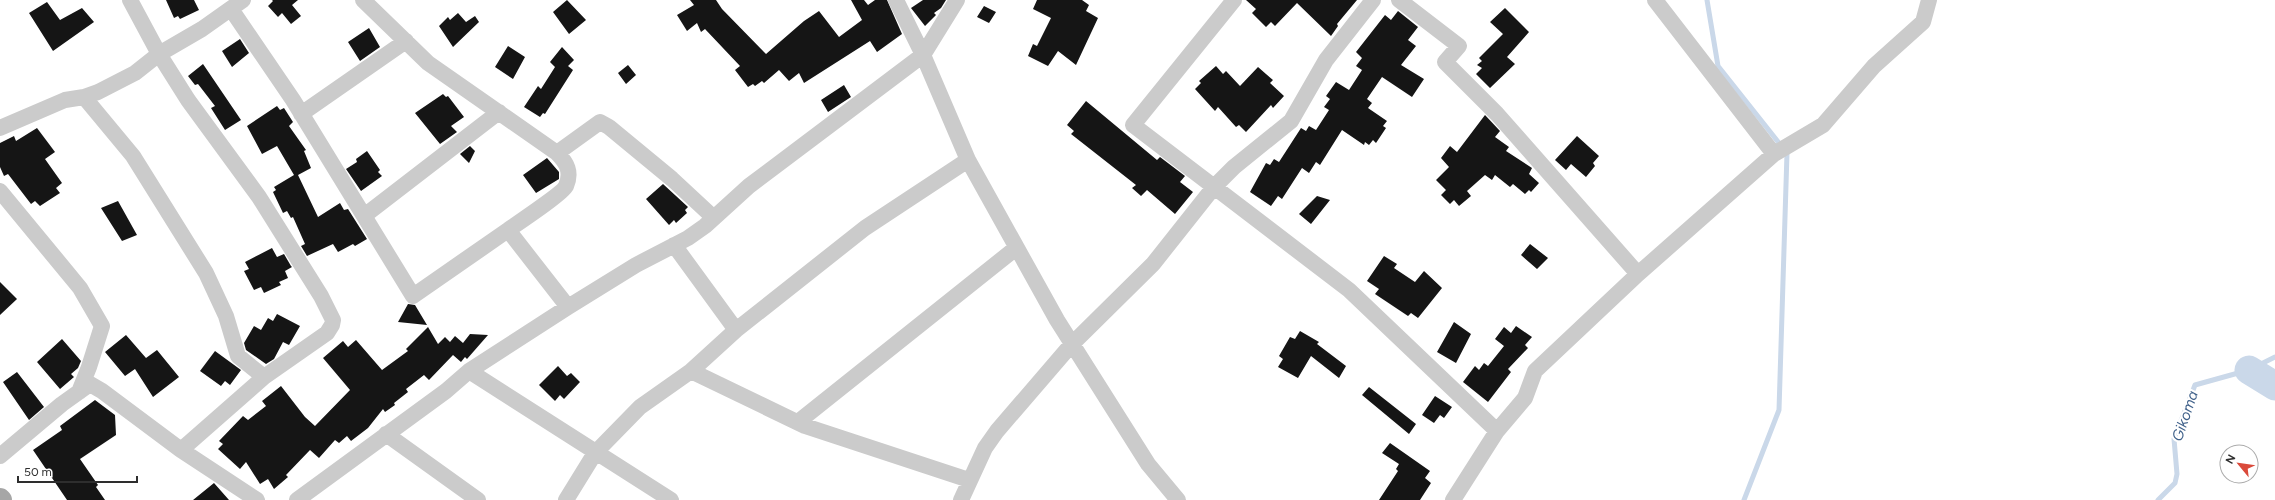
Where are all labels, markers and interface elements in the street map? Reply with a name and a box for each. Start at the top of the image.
water label: Gikoma [2168,388,2202,444]
north arrow [2219,444,2259,484]
text: N [2223,453,2238,466]
scale bar [18,458,137,484]
text: 50 m [24,465,52,479]

